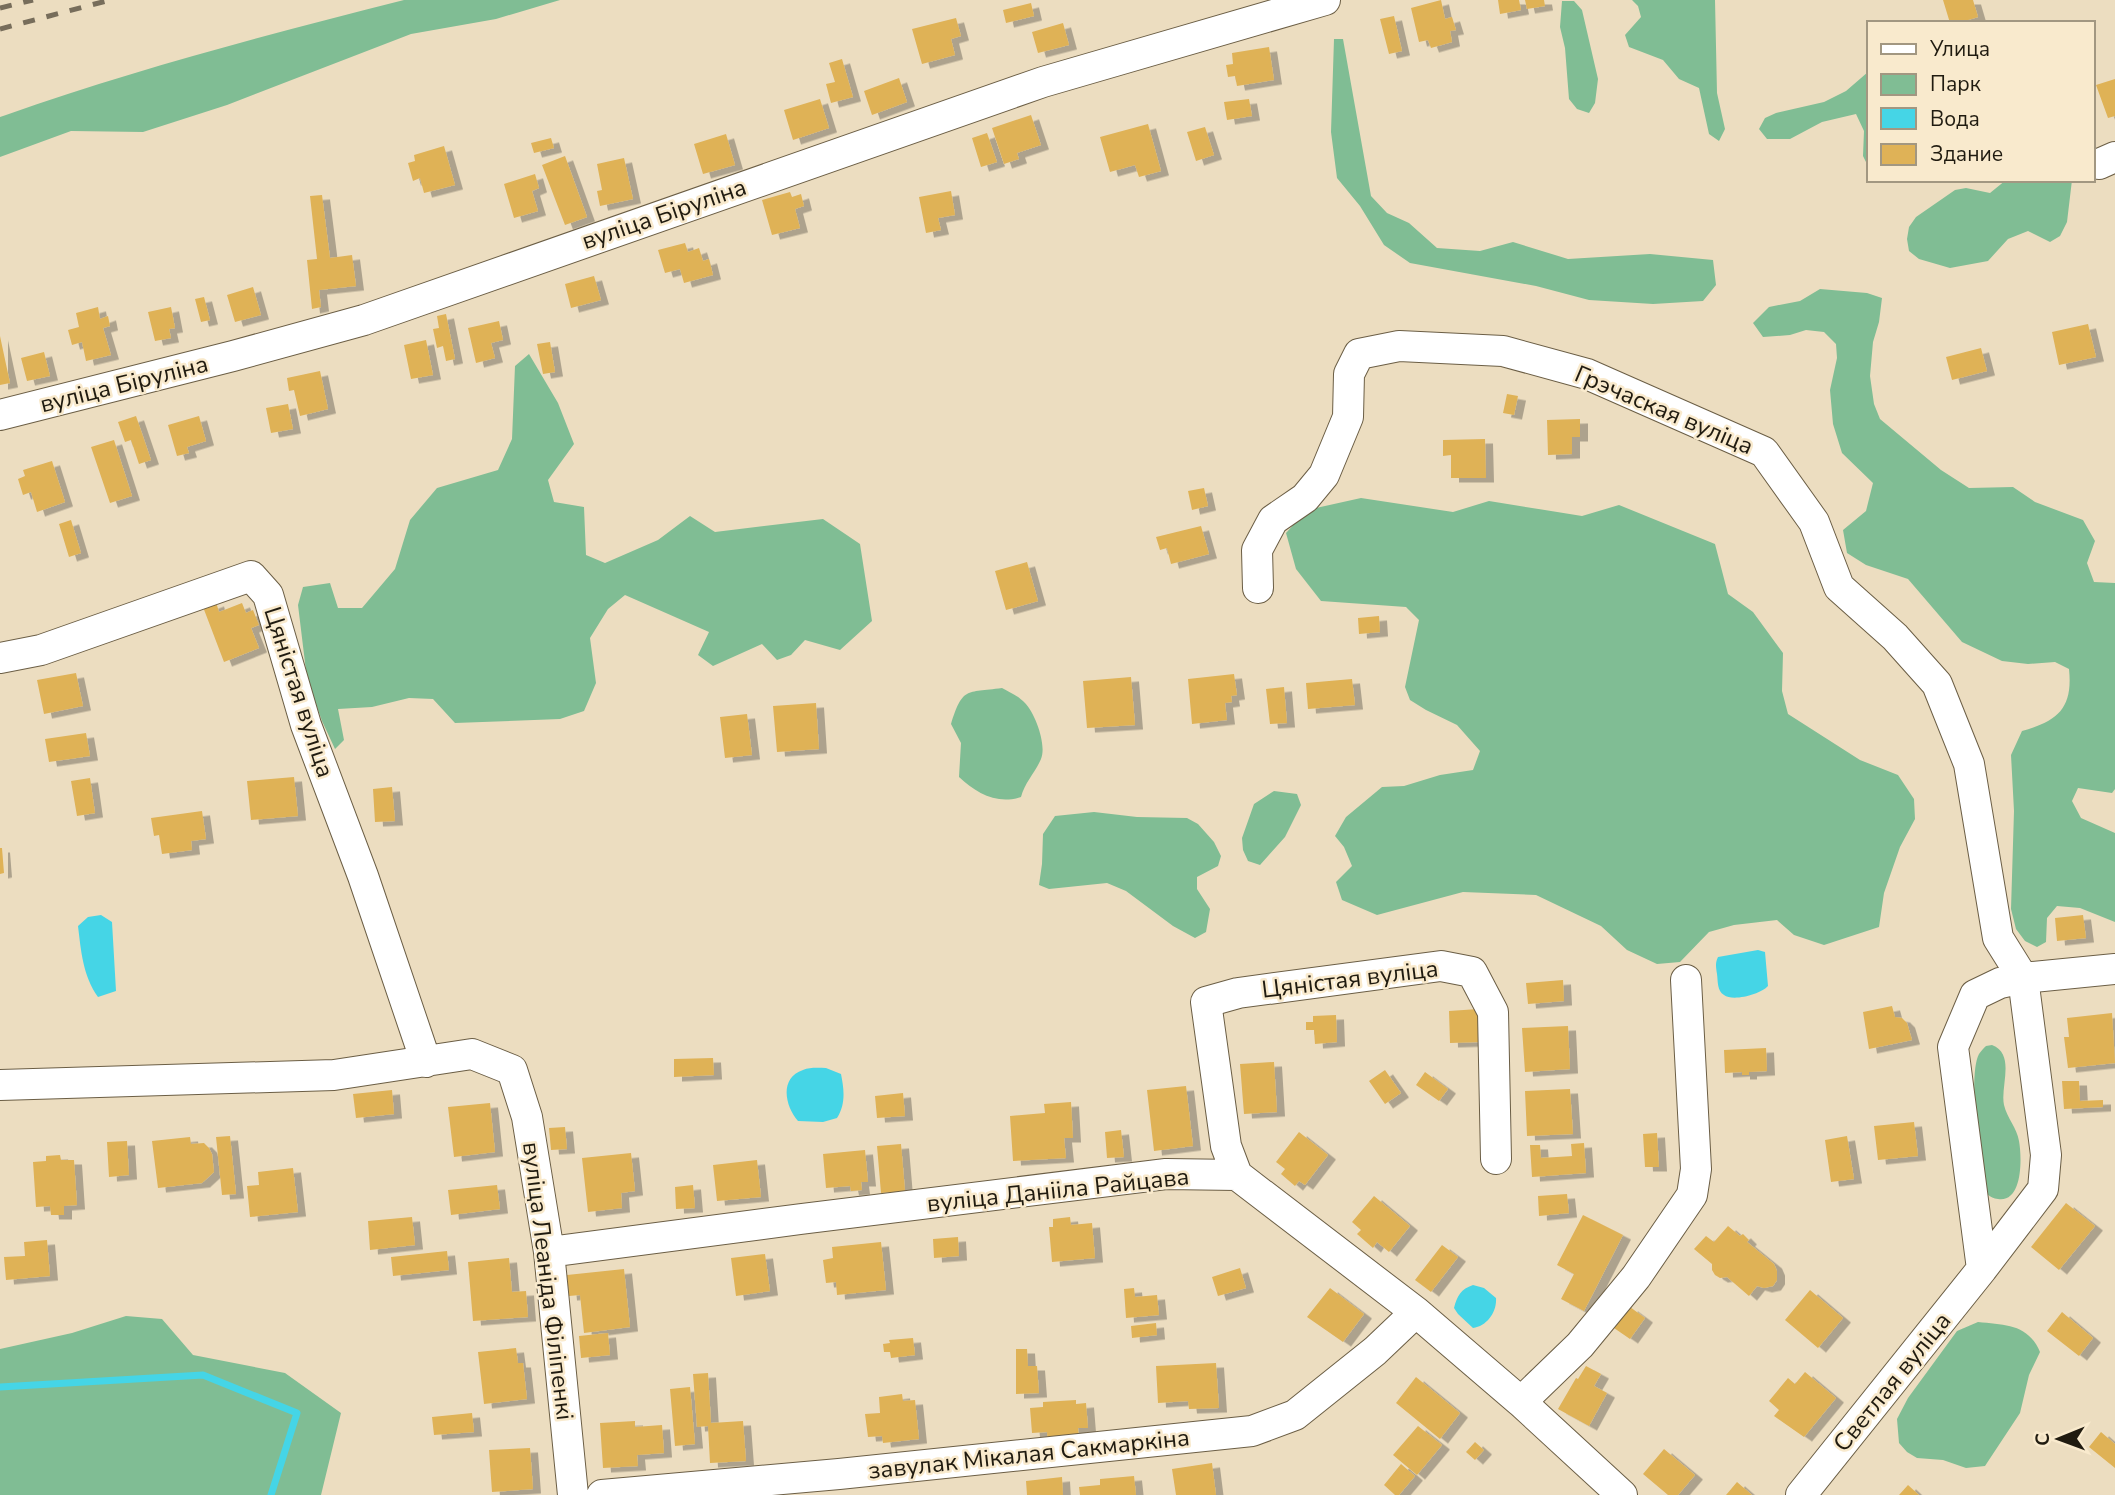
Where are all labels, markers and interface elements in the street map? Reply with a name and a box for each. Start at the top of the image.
legend [1867,21,2094,182]
text: Улица [1929,35,1990,63]
text: Парк [1930,70,1982,98]
text: Вода [1930,105,1980,133]
text: Здание [1930,140,2003,168]
street label: вуліца Біруліна [577,171,751,257]
street label: вуліца Біруліна [37,348,211,420]
street label: Грэчаская вуліца [1570,358,1758,462]
street label: Цяністая вуліца [256,603,342,781]
street label: Цяністая вуліца [1260,952,1440,1006]
street label: вуліца Леаніда Філіпенкі [515,1140,581,1422]
street label: вуліца Данііла Райцава [925,1160,1191,1220]
street label: Светлая вуліца [1826,1306,1958,1458]
north arrow [2024,1404,2094,1474]
street label: завулак Мікалая Сакмаркіна [867,1421,1191,1487]
text: С [2030,1433,2056,1446]

